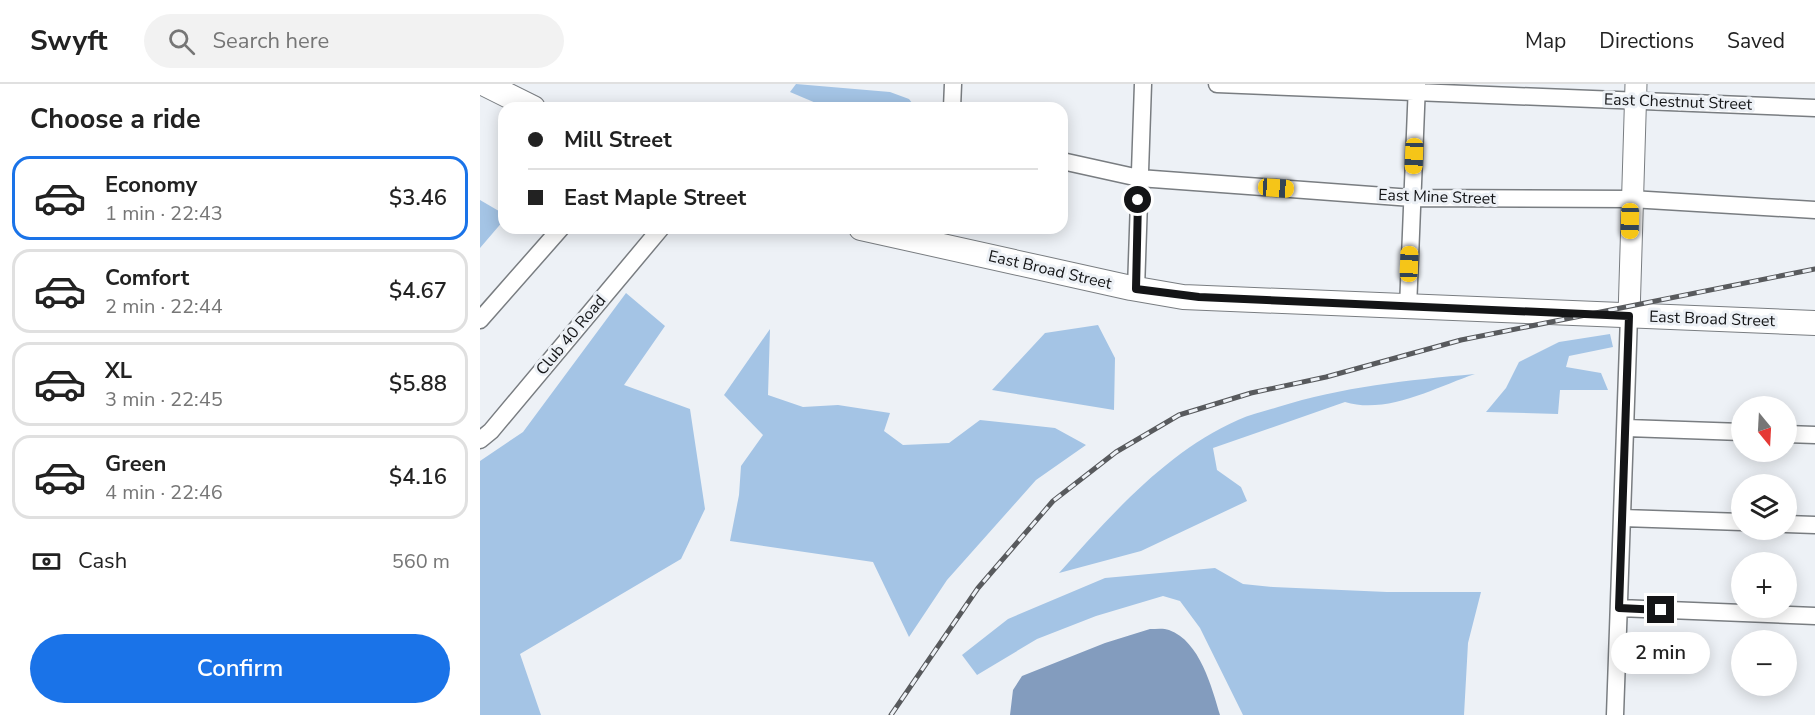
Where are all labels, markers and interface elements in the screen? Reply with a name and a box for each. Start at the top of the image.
search box [144,14,564,68]
text: Swyft [30,22,108,60]
icon: search [165,25,198,58]
text: Search here [213,26,329,56]
text: Map [1525,27,1566,55]
text: Directions [1599,27,1694,55]
text: Saved [1727,27,1785,55]
street label: East Chestnut Street [1604,88,1753,116]
text: Choose a ride [30,101,201,138]
text: Mill Street [564,125,672,155]
car [1404,138,1424,174]
text: Economy [105,170,197,200]
icon: car [33,171,87,225]
car [1257,178,1295,198]
text: $3.46 [389,183,447,213]
text: East Maple Street [564,183,746,213]
street label: East Mine Street [1378,184,1497,210]
route start [1124,186,1151,213]
text: 1 min · 22:43 [105,200,223,227]
car [1621,203,1639,239]
street label: East Broad Street [986,245,1114,295]
car [1399,246,1419,282]
text: Comfort [105,263,189,293]
icon: car [33,264,87,318]
text: $4.67 [389,276,447,306]
street label: Club 40 Road [531,290,611,380]
text: 2 min · 22:44 [105,293,223,320]
street label: East Broad Street [1649,306,1776,332]
text: XL [105,356,132,386]
icon: car [33,357,87,411]
text: $5.88 [389,369,447,399]
text: 3 min · 22:45 [105,386,223,413]
north arrow [1731,396,1797,462]
map controls [1731,396,1797,696]
text: Green [105,449,166,479]
icon: car [33,450,87,504]
text: $4.16 [389,462,447,492]
button: layers [1731,474,1797,540]
text: 4 min · 22:46 [105,479,223,506]
icon: cash [30,545,63,578]
text: Cash [78,546,127,576]
text: 560 m [392,548,450,575]
button: + [1731,552,1797,618]
route end [1647,596,1674,623]
button: − [1731,630,1797,696]
callout: 2 min [1612,631,1710,673]
button: Confirm [30,634,450,703]
text: 2 min [1635,639,1686,666]

